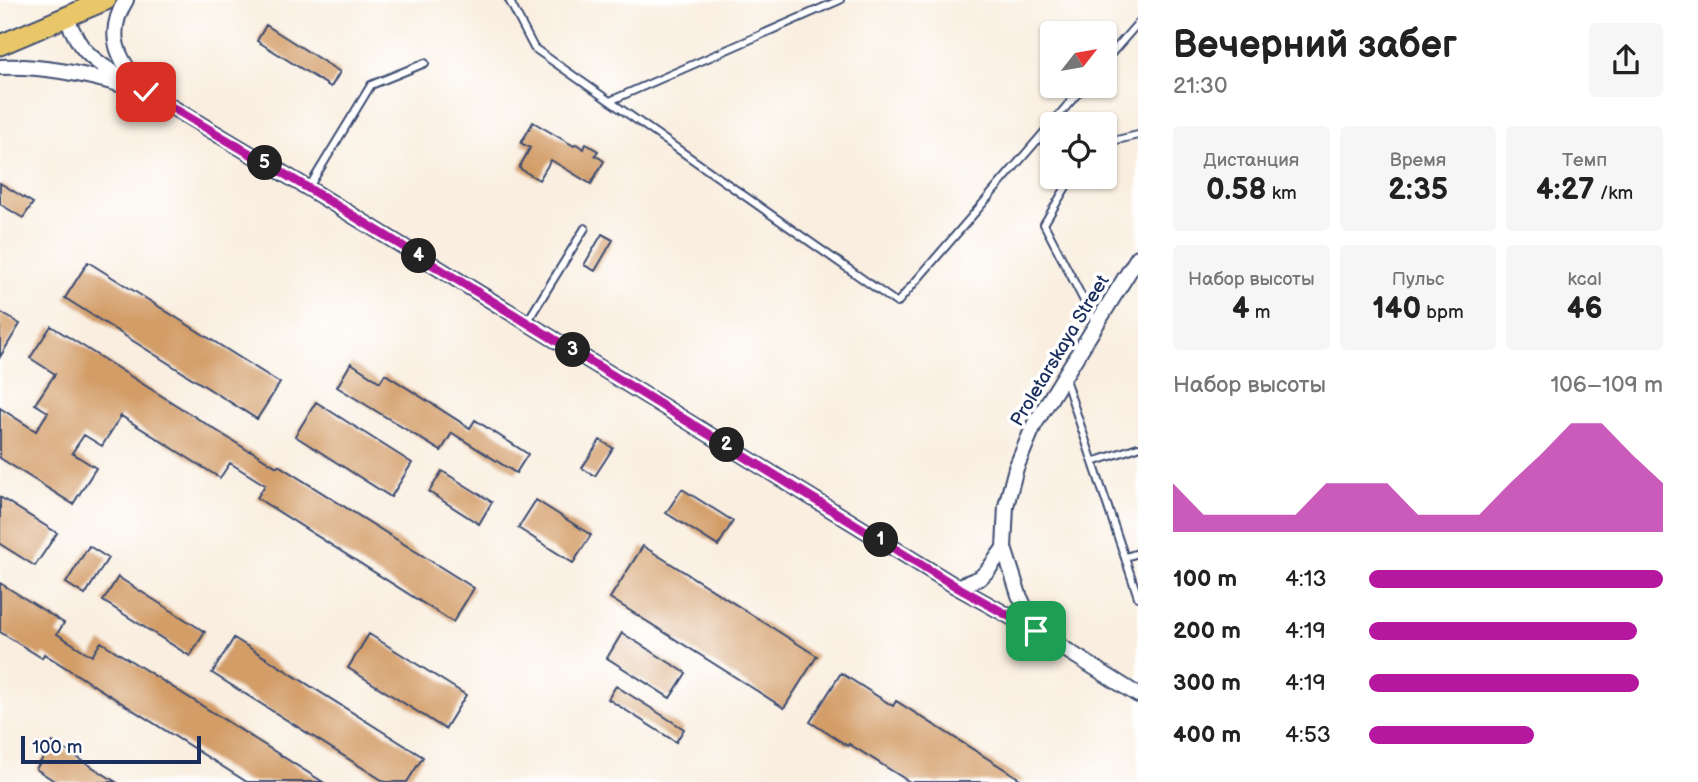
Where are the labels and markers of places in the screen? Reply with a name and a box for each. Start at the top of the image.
pin [116,62,176,122]
pin: 5 [247,146,282,180]
pin: 4 [402,238,436,274]
pin: 3 [556,332,590,368]
pin: 2 [710,428,744,462]
pin: 1 [864,522,898,558]
pin [1006,601,1066,661]

